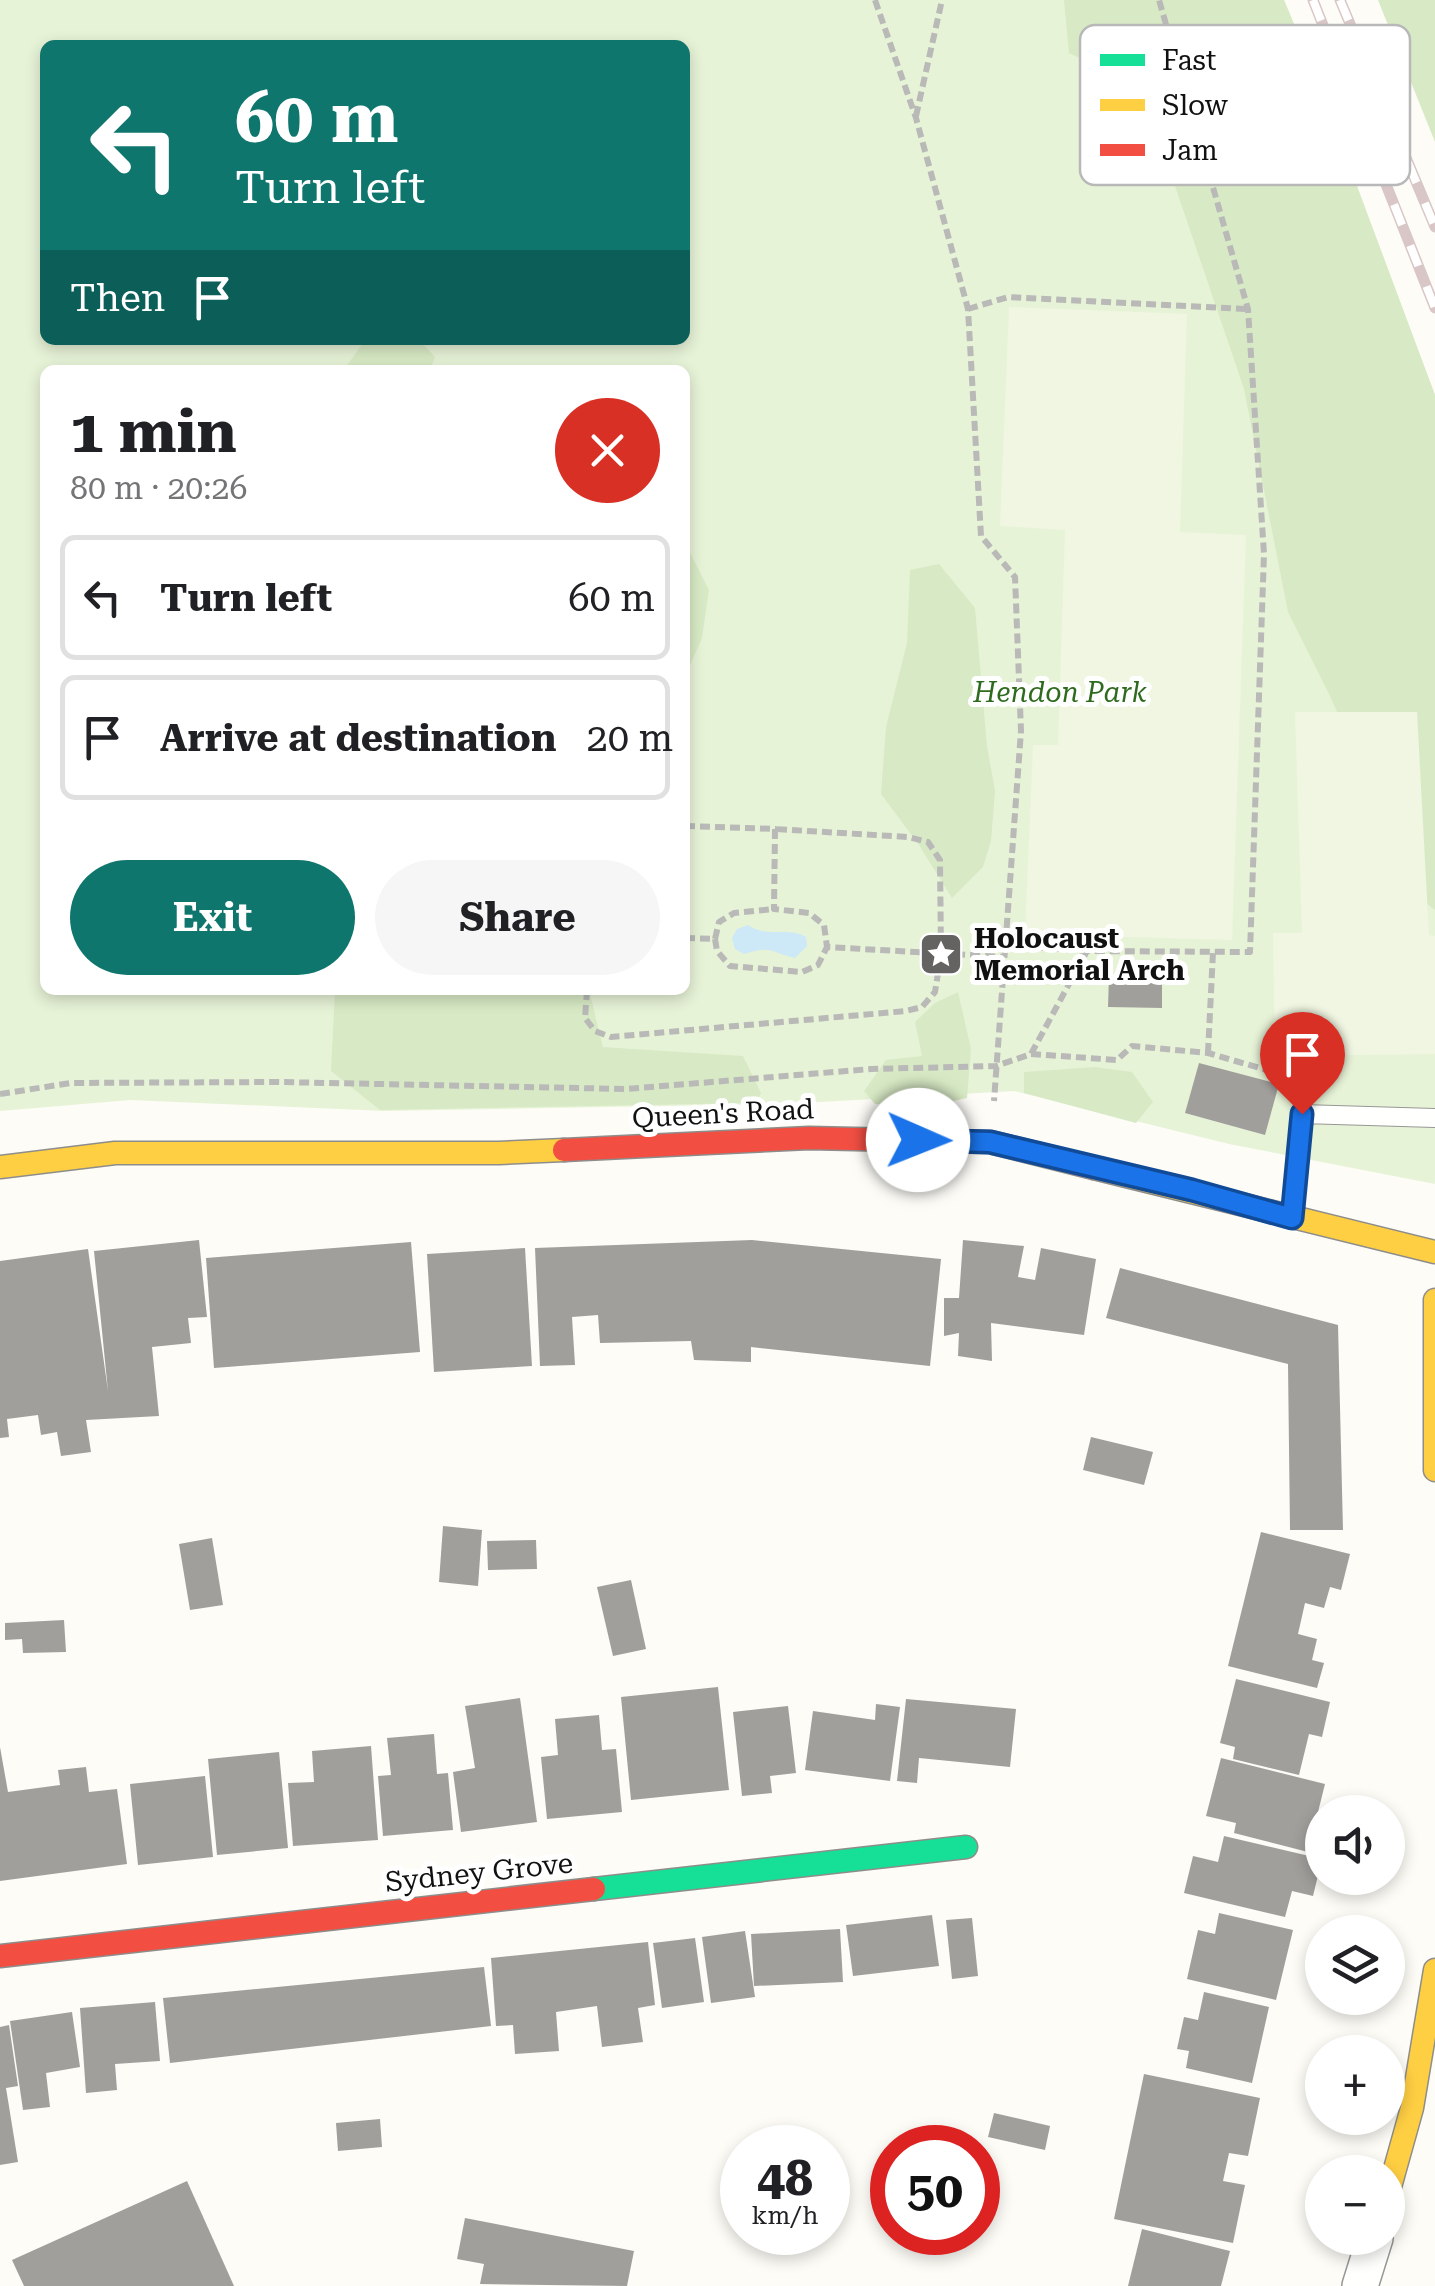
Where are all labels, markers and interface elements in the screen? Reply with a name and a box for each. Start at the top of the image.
legend [1080,25,1410,185]
text: Fast [1162,44,1216,77]
text: 60 m [235,77,399,159]
icon: left [70,80,200,210]
text: Slow [1162,89,1229,122]
text: Jam [1162,134,1218,167]
text: Turn left [235,161,425,214]
icon: arrive [185,270,240,325]
text: Then [70,276,165,320]
text: 1 min [70,396,237,467]
button: close [555,398,660,503]
text: 80 m · 20:26 [70,469,247,507]
icon: left [75,570,130,625]
text: Turn left [160,576,332,620]
text: 60 m [568,576,655,620]
park label: Hendon Park [972,676,1148,709]
icon: arrive [75,710,130,765]
text: Arrive at destination [160,716,556,760]
text: 20 m [586,716,673,760]
button: Exit [70,860,355,975]
button: Share [375,860,660,975]
place label: Holocaust Memorial Arch [974,922,1185,987]
place icon: Holocaust Memorial Arch [918,931,964,977]
pin [1260,1012,1345,1115]
icon: arrive [1275,1027,1330,1082]
position arrow [866,1088,970,1192]
street label: Queen's Road [631,1092,815,1135]
map controls [1305,1795,1405,2255]
button: sound [1305,1795,1405,1895]
street label: Sydney Grove [383,1846,575,1899]
button: layers [1305,1915,1405,2015]
button: + [1305,2035,1405,2135]
speed limit sign: 50 [870,2125,1000,2255]
text: 48 [757,2149,813,2207]
button: − [1305,2155,1405,2255]
text: km/h [752,2201,818,2230]

